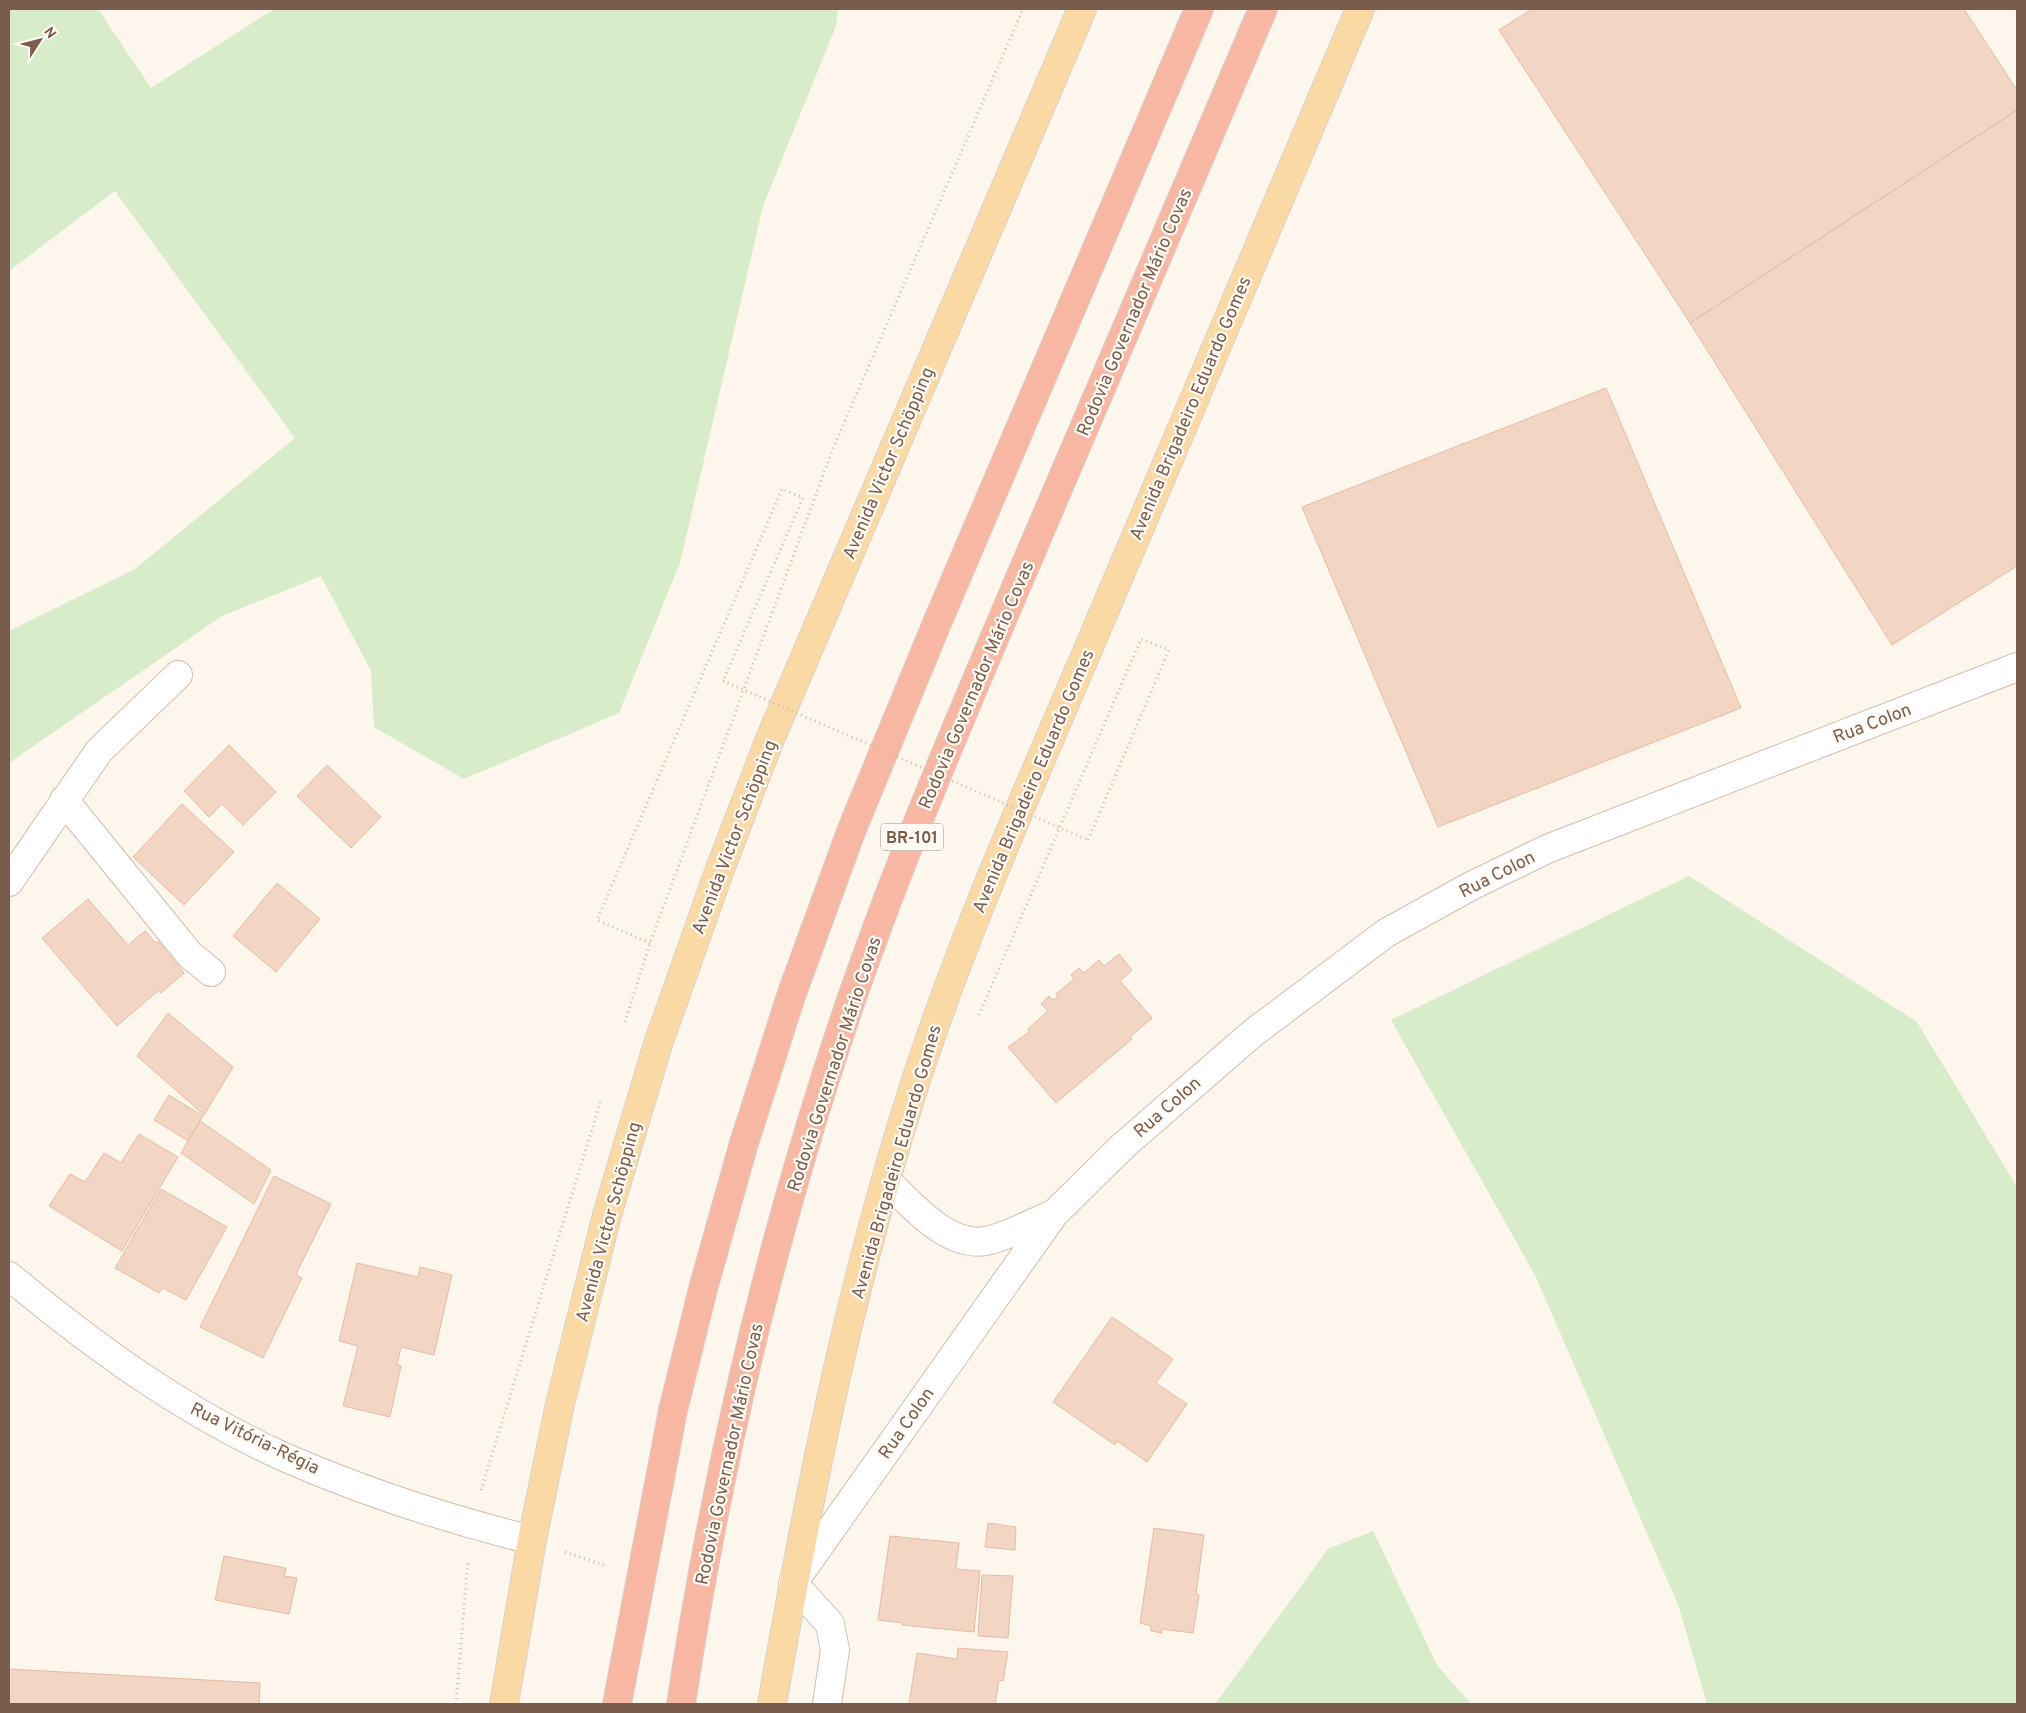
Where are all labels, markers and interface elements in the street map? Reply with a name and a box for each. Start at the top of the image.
north arrow [15,15,65,65]
text: N [39,24,59,42]
street label: Rodovia Governador Mário Covas [1073,185,1198,440]
street label: Avenida Brigadeiro Eduardo Gomes [1125,273,1258,544]
street label: Avenida Victor Schöpping [838,364,940,563]
street label: Rodovia Governador Mário Covas [915,558,1040,813]
street label: Avenida Brigadeiro Eduardo Gomes [968,646,1101,917]
street label: Rua Colon [1830,699,1915,750]
street label: Avenida Victor Schöpping [688,737,783,938]
road number: BR-101 [881,824,943,850]
street label: Rua Colon [1456,846,1540,904]
street label: Rodovia Governador Mário Covas [783,934,888,1195]
street label: Avenida Brigadeiro Eduardo Gomes [847,1023,948,1302]
street label: Rua Colon [1129,1072,1207,1144]
street label: Avenida Victor Schöpping [572,1120,647,1325]
street label: Rodovia Governador Mário Covas [691,1321,769,1587]
street label: Rua Colon [874,1384,940,1464]
street label: Rua Vitória-Régia [186,1398,323,1481]

